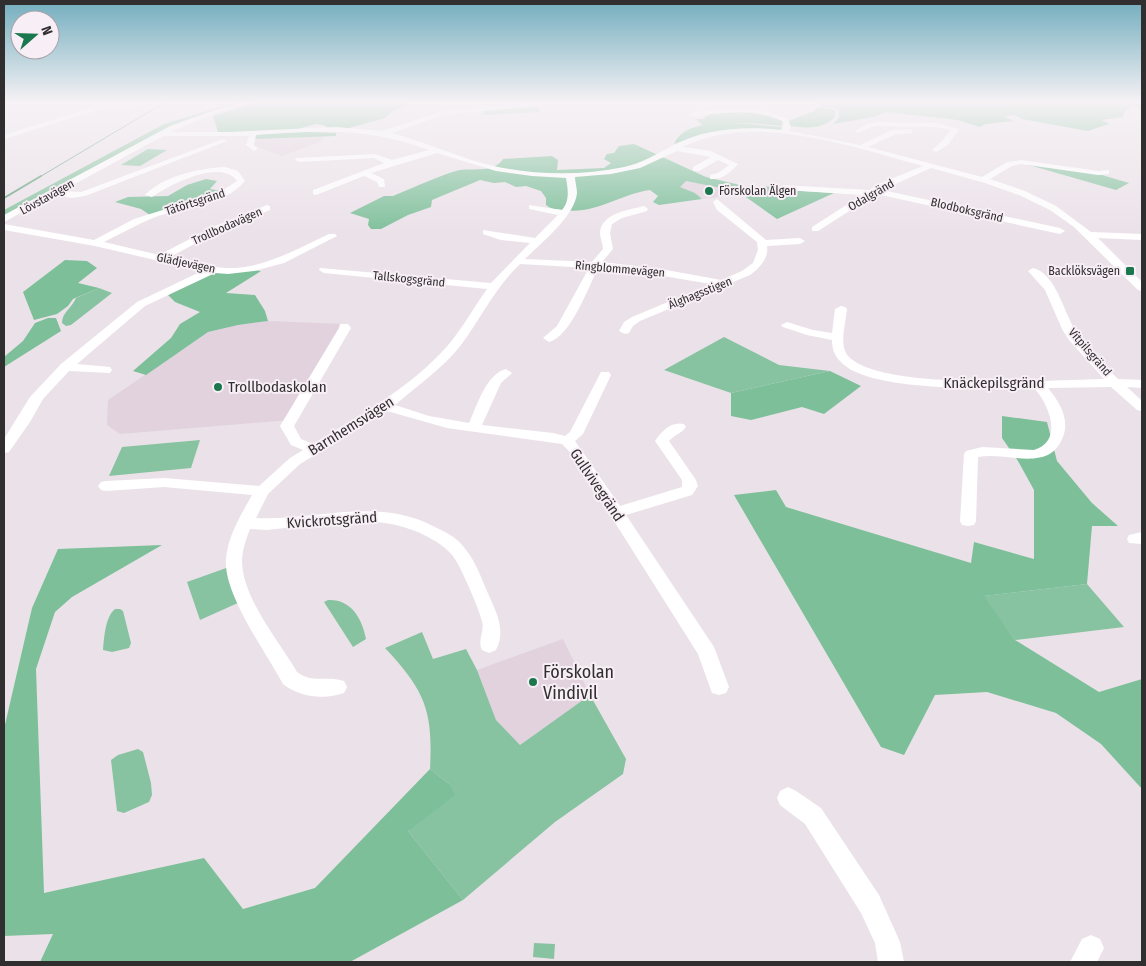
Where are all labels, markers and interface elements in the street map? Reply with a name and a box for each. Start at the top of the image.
north arrow [10,10,60,60]
text: N [37,24,56,38]
street label: Lövstavägen [17,176,77,218]
street label: Odalgränd [845,176,897,214]
place label: Förskolan Älgen [719,183,796,198]
marker: Förskolan Älgen [703,185,715,197]
street label: Tätörtsgränd [163,186,227,218]
street label: Blodboksgränd [929,195,1005,225]
street label: Trollbodavägen [190,204,264,248]
street label: Glädjevägen [155,250,217,276]
street label: Ringblommevägen [574,258,666,280]
place label: Backlöksvägen [1048,264,1120,278]
marker: Backlöksvägen [1124,265,1136,277]
street label: Tallskogsgränd [372,268,446,290]
street label: Älghagsstigen [666,273,734,312]
street label: Vitpilsgränd [1065,325,1115,379]
street label: Knäckepilsgränd [943,374,1045,392]
place label: Trollbodaskolan [228,378,327,396]
marker: Trollbodaskolan [212,381,224,393]
street label: Barnhemsvägen [305,393,397,459]
street label: Gullvivegränd [566,445,628,525]
street label: Kvickrotsgränd [286,508,378,532]
place label: Förskolan Vindivil [543,661,614,704]
marker: Förskolan Vindivil [527,676,539,688]

